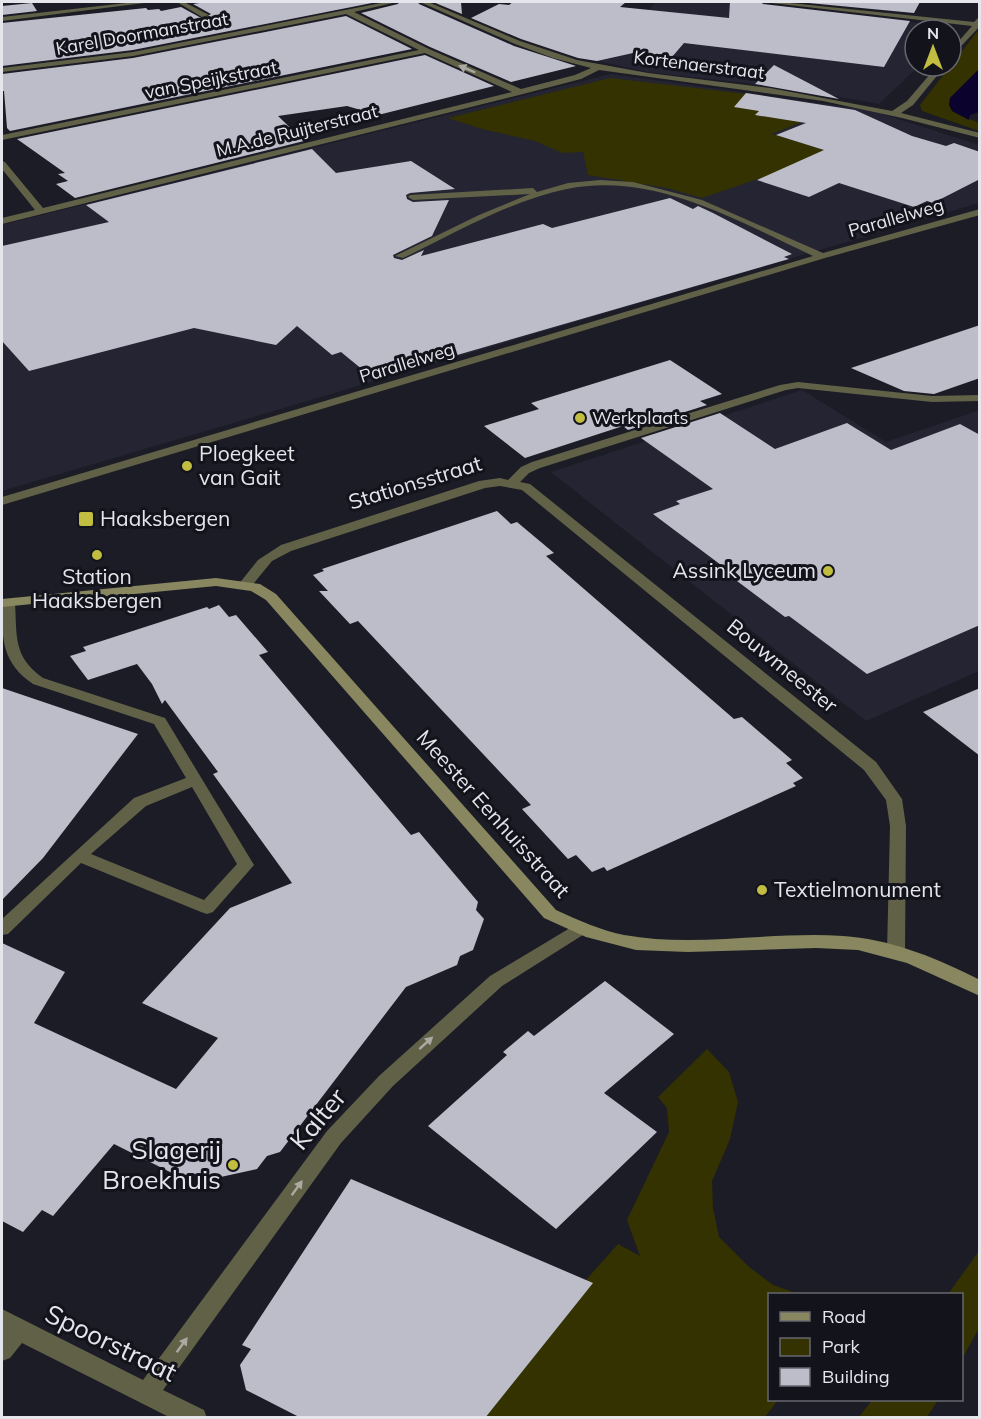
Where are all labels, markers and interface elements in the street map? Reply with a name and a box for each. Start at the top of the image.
street label: Karel Doormanstraat [54,7,230,60]
north arrow [903,18,963,78]
text: N [927,23,939,43]
street label: Kortenaerstraat [632,45,766,84]
street label: van Speijkstraat [143,55,279,104]
one-way arrow [457,64,475,74]
street label: M.A.de Ruijterstraat [214,99,380,162]
street label: Parallelweg [846,193,946,242]
street label: Parallelweg [357,337,457,388]
place label: Werkplaats [592,406,689,429]
marker: Werkplaats [573,411,587,425]
place label: Ploegkeet van Gait [199,440,295,490]
street label: Stationsstraat [345,449,484,515]
marker: Ploegkeet van Gait [180,459,194,473]
place label: Haaksbergen [100,505,230,531]
marker: Haaksbergen [77,510,95,528]
marker: Station Haaksbergen [90,548,104,562]
place label: Assink Lyceum [673,557,816,583]
place label: Station Haaksbergen [32,563,162,613]
marker: Assink Lyceum [821,564,835,578]
street label: Bouwmeester [722,613,843,718]
street label: Meester Eenhuisstraat [412,724,576,902]
place label: Textielmonument [774,876,941,902]
marker: Textielmonument [755,883,769,897]
one-way arrow [419,1036,434,1050]
street label: Kalter [282,1081,353,1156]
place label: Slagerij Broekhuis [102,1133,221,1196]
marker: Slagerij Broekhuis [226,1158,240,1172]
one-way arrow [291,1180,303,1196]
legend [768,1293,963,1401]
street label: Spoorstraat [40,1297,182,1389]
text: Road [822,1305,866,1328]
text: Park [822,1335,861,1358]
one-way arrow [176,1338,188,1354]
text: Building [822,1365,890,1388]

